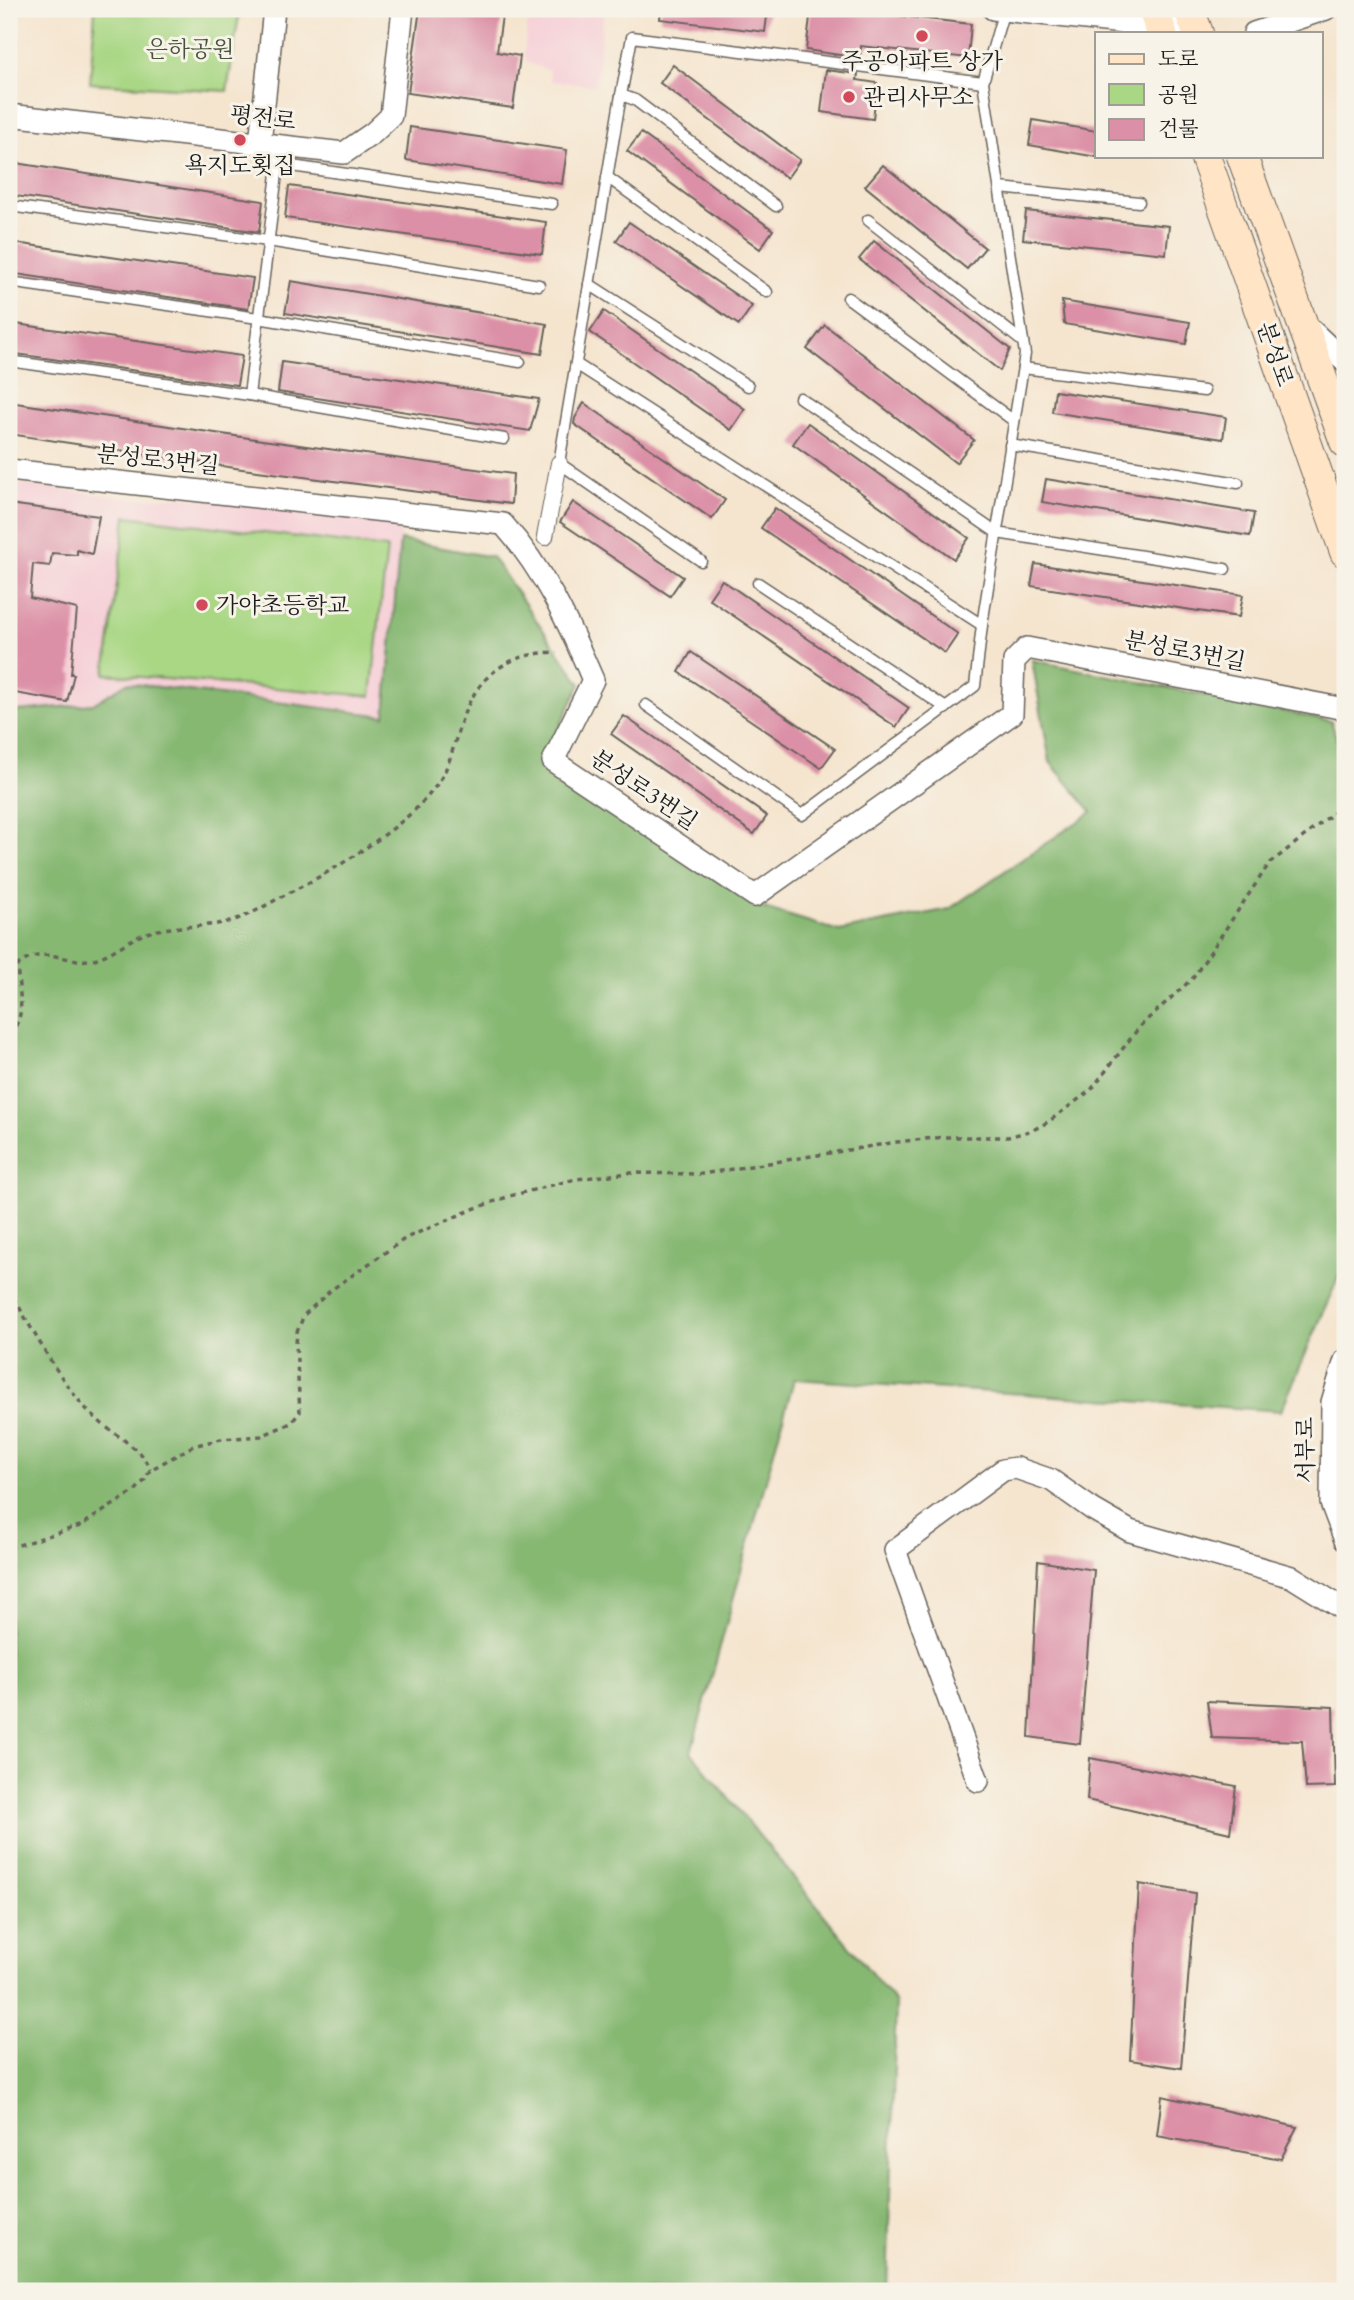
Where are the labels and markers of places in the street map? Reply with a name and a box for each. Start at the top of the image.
marker: 주공아파트 상가 [914,28,930,44]
place label: 주공아파트 상가 [841,46,1004,77]
place label: 관리사무소 [863,82,974,113]
marker: 관리사무소 [841,89,857,105]
marker: 욕지도횟집 [232,132,248,148]
place label: 욕지도횟집 [184,150,296,181]
place label: 가야초등학교 [216,590,349,621]
marker: 가야초등학교 [194,597,210,613]

